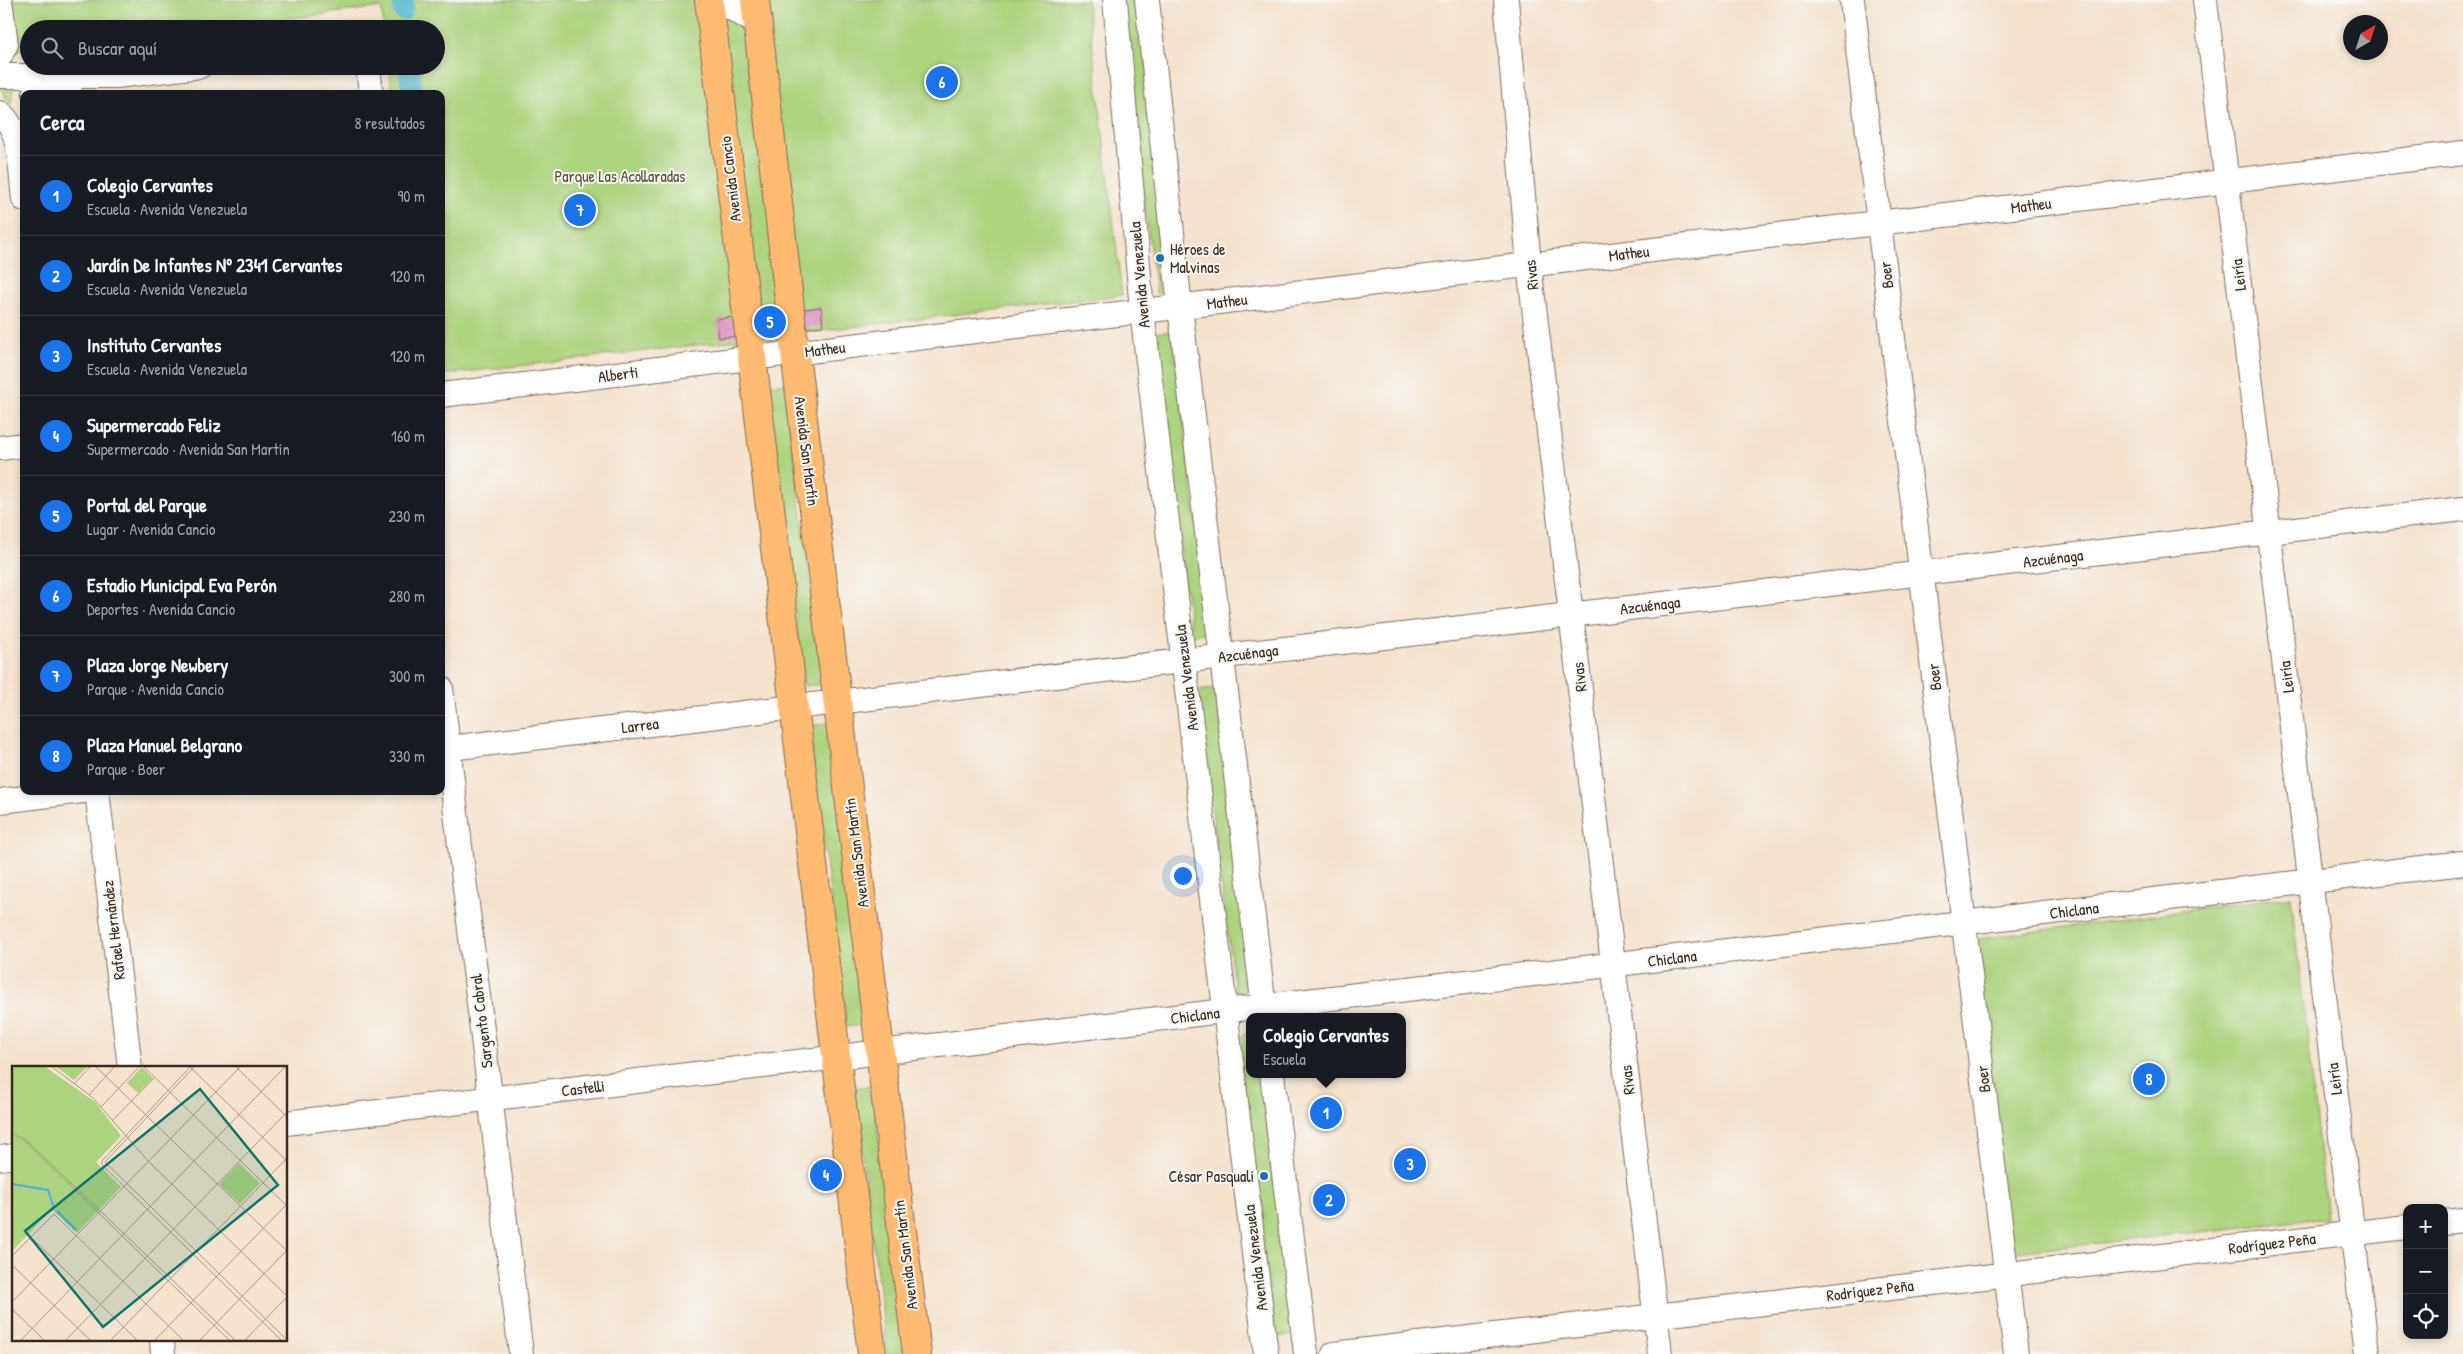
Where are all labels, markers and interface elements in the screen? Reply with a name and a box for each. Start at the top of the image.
north arrow [2343,15,2388,60]
search box [20,20,445,75]
icon: search [38,34,66,62]
text: Buscar aquí [78,35,157,61]
pin: 6 [926,63,958,101]
text: Cerca [40,108,84,137]
text: 8 resultados [354,112,425,134]
street label: Avenida Cancio [714,134,746,223]
park label: Parque Las Acollaradas [555,165,685,187]
text: Colegio Cervantes [87,172,213,198]
text: 1 [53,185,59,207]
text: 90 m [397,185,425,207]
pin: 7 [564,191,596,229]
street label: Matheu [2009,192,2053,218]
text: Escuela · Avenida Venezuela [87,198,247,220]
street label: Avenida Venezuela [1123,221,1155,329]
place label: Héroes de Malvinas [1170,238,1226,278]
street label: Matheu [1607,240,1651,266]
text: Jardín De Infantes Nº 2341 Cervantes [87,252,342,278]
marker: Héroes de Malvinas [1154,252,1166,264]
street label: Leiría [2225,258,2251,292]
street label: Rivas [1519,259,1543,291]
street label: Boer [1873,260,1899,290]
text: 2 [52,265,60,287]
text: 120 m [390,265,425,287]
text: Escuela · Avenida Venezuela [87,278,247,300]
street label: Matheu [1205,288,1249,314]
pin: 5 [754,303,786,341]
text: Instituto Cervantes [87,332,221,358]
street label: Matheu [803,336,847,362]
text: 3 [52,345,60,367]
text: 120 m [390,345,425,367]
text: Escuela · Avenida Venezuela [87,358,247,380]
street label: Alberti [597,361,639,387]
street label: Avenida San Martín [789,395,825,507]
text: Supermercado Feliz [87,412,221,438]
text: 4 [53,425,59,447]
text: 160 m [391,425,425,447]
text: Supermercado · Avenida San Martín [87,438,290,460]
text: Portal del Parque [87,492,207,518]
text: 5 [53,505,59,527]
text: 230 m [389,505,425,527]
text: Lugar · Avenida Cancio [87,518,216,540]
street label: Azcuénaga [2022,543,2084,573]
text: Estadio Municipal Eva Perón [87,572,277,598]
text: 6 [53,585,59,607]
text: 280 m [389,585,425,607]
street label: Azcuénaga [1619,590,1681,620]
text: Deportes · Avenida Cancio [87,598,235,620]
street label: Avenida Venezuela [1169,624,1203,732]
street label: Azcuénaga [1217,638,1279,668]
text: Plaza Jorge Newbery [87,652,228,678]
street label: Leiría [2273,660,2299,694]
street label: Rivas [1566,661,1592,693]
street label: Boer [1921,662,1947,692]
text: 7 [52,665,60,687]
text: 300 m [389,665,425,687]
text: Parque · Avenida Cancio [87,678,224,700]
street label: Larrea [620,712,660,738]
text: Plaza Manuel Belgrano [87,732,242,758]
text: 8 [53,745,59,767]
text: 330 m [389,745,425,767]
text: Parque · Boer [87,758,165,780]
street label: Avenida San Martín [838,797,874,909]
your location [1170,863,1196,889]
street label: Rafael Hernández [96,879,130,981]
street label: Chiclana [2048,896,2100,924]
street label: Chiclana [1646,944,1698,972]
street label: Sargento Cabral [464,972,498,1069]
street label: Chiclana [1169,1001,1221,1029]
popup [1246,1013,1406,1078]
text: Colegio Cervantes [1263,1022,1389,1048]
text: Escuela [1263,1048,1306,1070]
pin: 8 [2133,1060,2165,1098]
street label: Leiría [2321,1062,2347,1096]
street label: Rivas [1614,1064,1640,1096]
street label: Boer [1970,1064,1996,1094]
inset map [12,1066,288,1342]
street label: Castelli [560,1074,606,1102]
pin: 1 [1310,1094,1342,1132]
pin: 3 [1394,1145,1426,1183]
pin: 4 [810,1156,842,1194]
place label: César Pasquali [1169,1165,1254,1187]
marker: César Pasquali [1258,1170,1270,1182]
pin: 2 [1313,1181,1345,1219]
street label: Avenida San Martín [887,1199,923,1311]
street label: Avenida Venezuela [1238,1204,1272,1312]
map controls [2403,1204,2448,1339]
button: + [2403,1204,2448,1249]
street label: Rodríguez Peña [2227,1227,2317,1259]
button: − [2403,1249,2448,1294]
street label: Rodríguez Peña [1825,1274,1915,1306]
button: locate [2403,1294,2448,1339]

